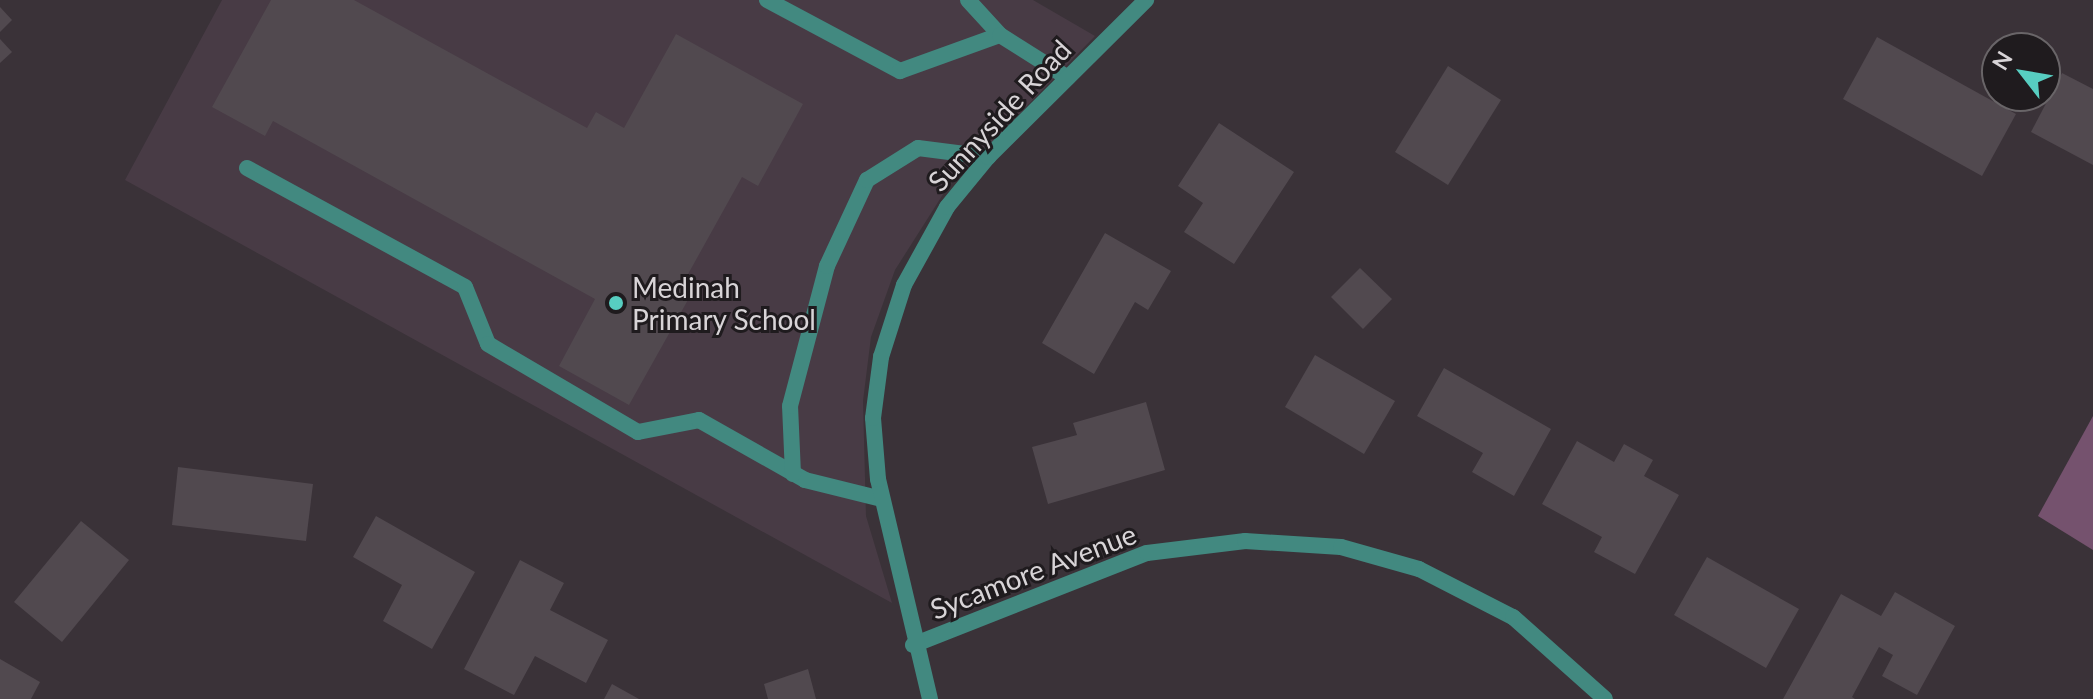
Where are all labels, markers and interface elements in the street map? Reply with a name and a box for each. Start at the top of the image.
north arrow [1981,32,2061,112]
street label: Sunnyside Road [920,33,1078,197]
text: N [1986,46,2018,75]
place label: Medinah Primary School [632,270,817,336]
marker: Medinah Primary School [607,294,625,312]
street label: Sycamore Avenue [925,516,1141,626]

